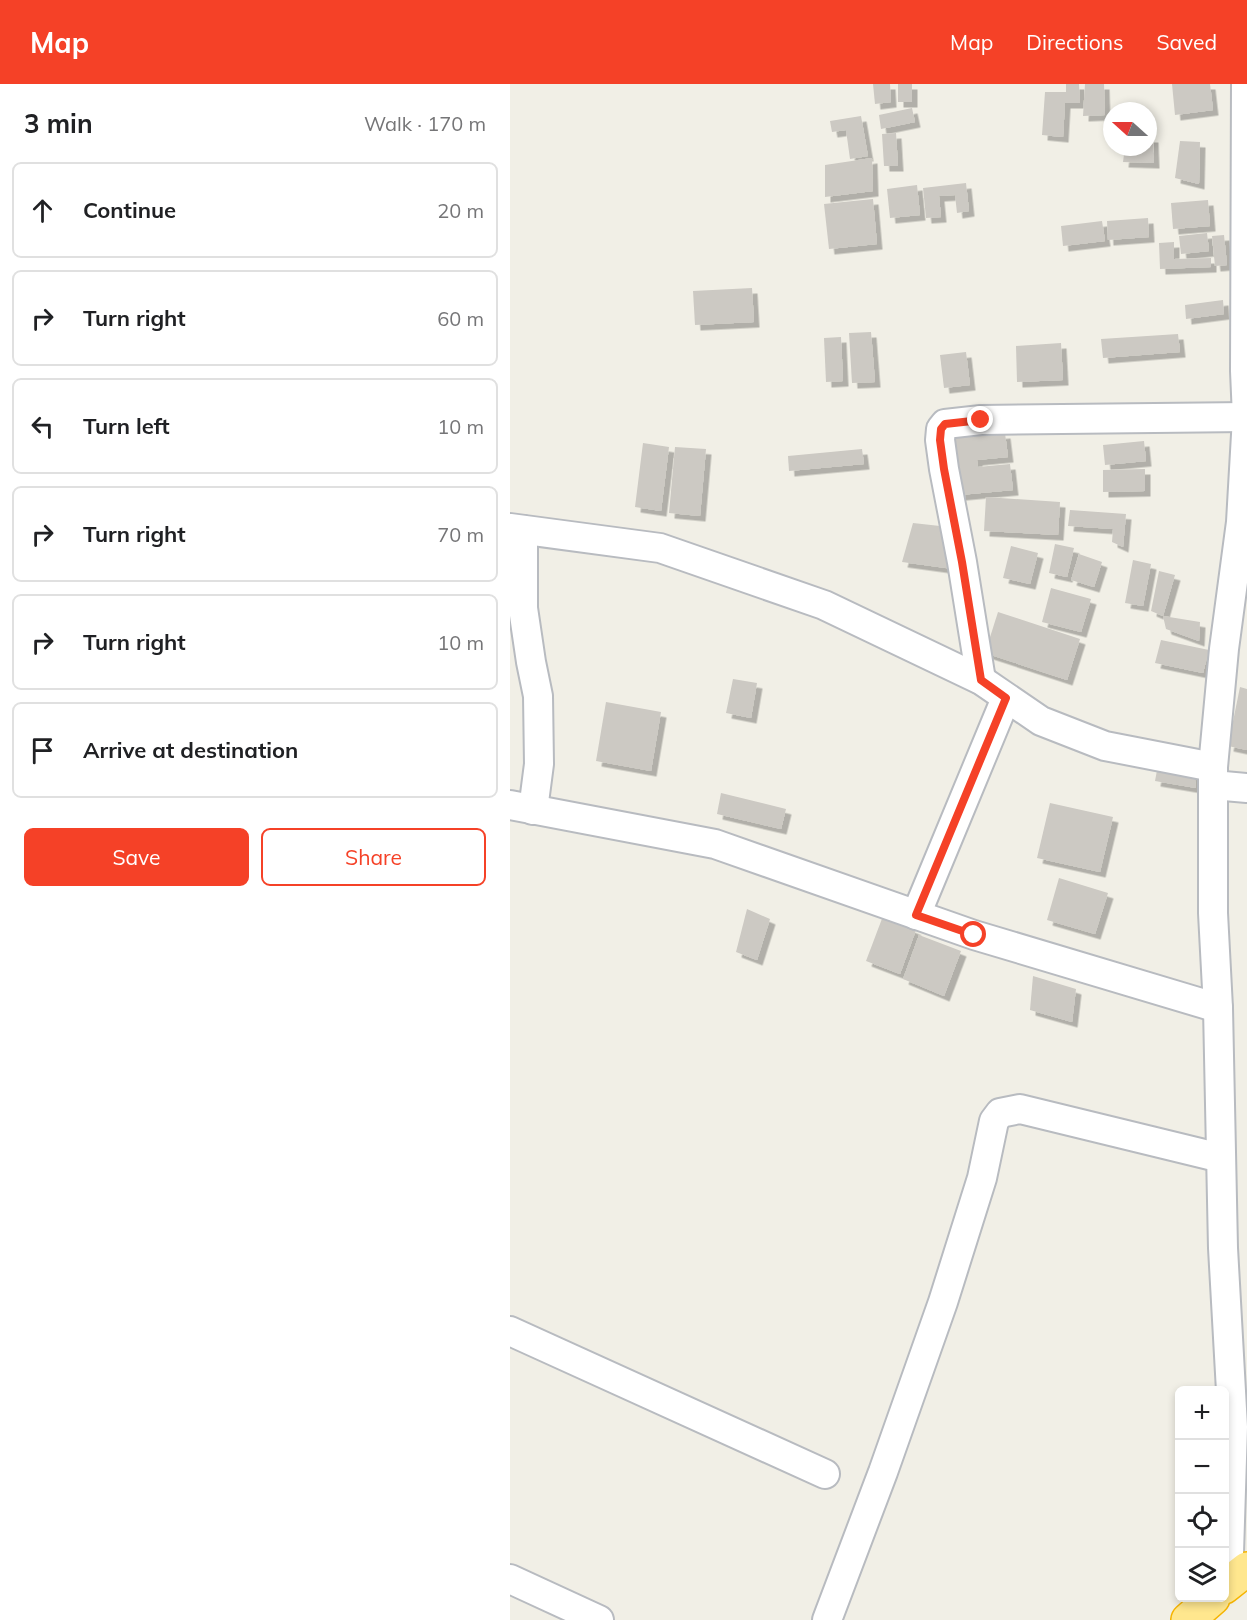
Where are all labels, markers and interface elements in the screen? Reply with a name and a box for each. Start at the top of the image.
text: Map [30,25,89,60]
text: Map [950,29,993,55]
text: Directions [1026,29,1123,55]
text: Saved [1156,29,1217,55]
north arrow [1103,102,1157,156]
text: 3 min [24,107,93,140]
text: Walk · 170 m [364,111,486,136]
icon: ahead [26,194,59,227]
text: Continue [83,196,176,224]
text: 20 m [437,198,484,223]
icon: right [26,302,59,335]
text: Turn right [83,304,186,332]
text: 60 m [437,306,484,331]
route end [967,406,993,432]
icon: left [26,410,59,443]
text: Turn left [83,412,170,440]
text: 10 m [437,414,484,439]
icon: right [26,518,59,551]
text: Turn right [83,520,186,548]
text: 70 m [437,522,484,547]
icon: right [26,626,59,659]
text: Turn right [83,628,186,656]
text: 10 m [437,630,484,655]
icon: arrive [26,734,59,767]
text: Arrive at destination [83,736,298,764]
button: Save [24,828,249,886]
button: Share [261,828,486,886]
route start [960,921,986,947]
map controls [1175,1386,1229,1602]
button: + [1175,1386,1229,1440]
button: − [1175,1440,1229,1494]
button: locate [1175,1494,1229,1548]
button: layers [1175,1548,1229,1602]

